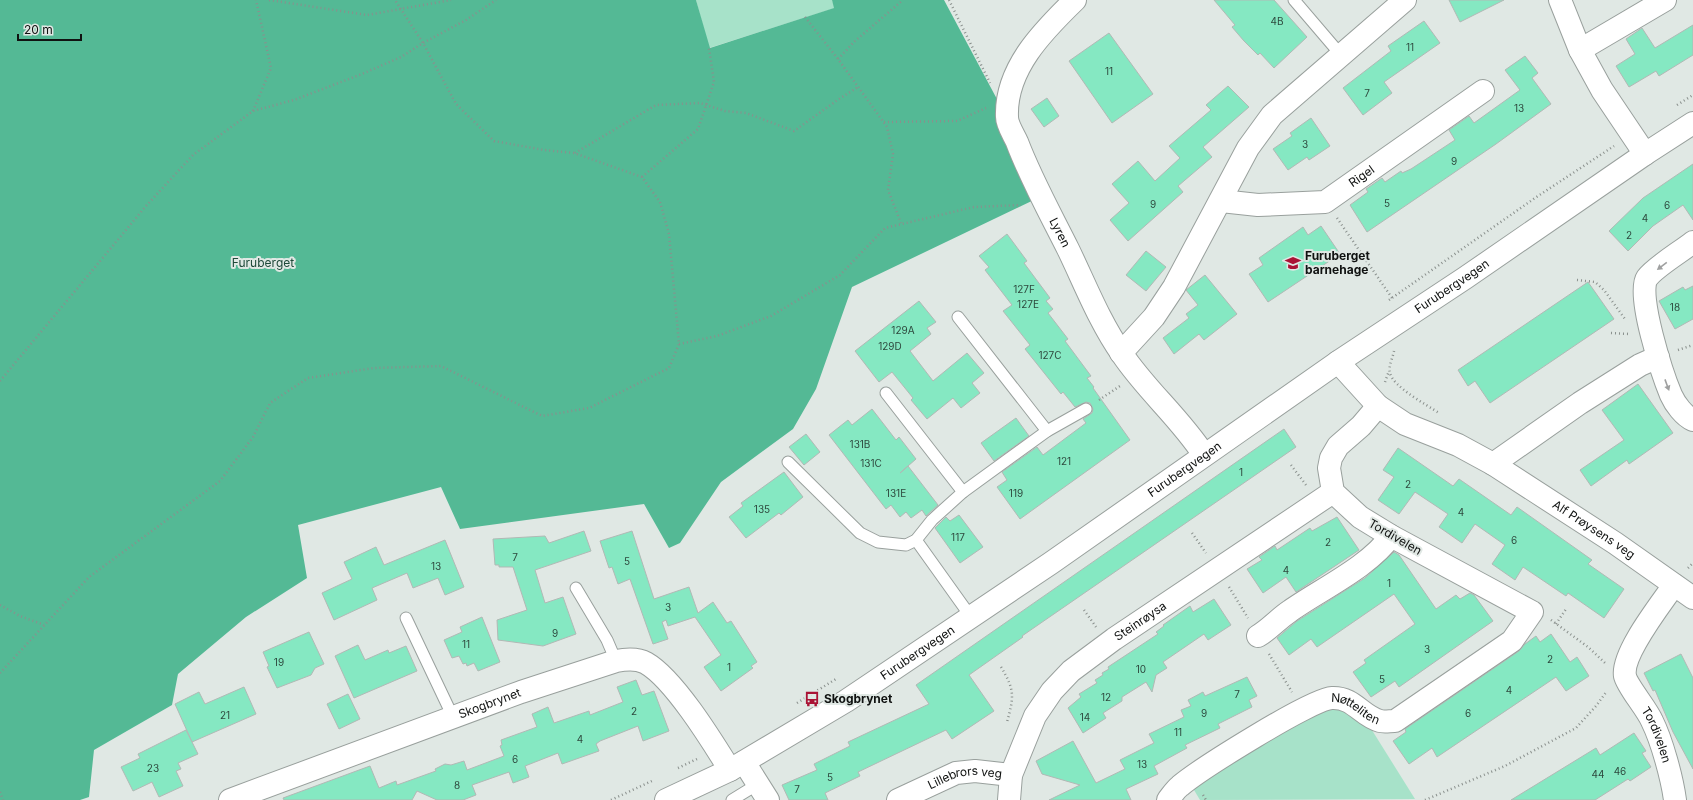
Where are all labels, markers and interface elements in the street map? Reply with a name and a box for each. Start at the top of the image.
house number: 4B [1270,15,1284,27]
scale bar [18,16,81,42]
text: 20 m [24,22,53,37]
house number: 11 [1406,41,1414,53]
house number: 11 [1105,65,1113,77]
house number: 7 [1364,87,1370,99]
house number: 13 [1514,102,1524,114]
house number: 3 [1302,138,1308,150]
house number: 9 [1451,155,1457,167]
street label: Rigel [1346,162,1377,190]
house number: 5 [1384,197,1390,209]
house number: 9 [1150,198,1156,210]
house number: 6 [1664,199,1670,211]
house number: 4 [1642,212,1648,224]
street label: Lyren [1046,215,1074,250]
house number: 2 [1626,229,1632,241]
place label: Furuberget barnehage [1305,248,1371,277]
school or university icon: Furuberget barnehage [1284,254,1302,272]
park label: Furuberget [232,255,294,270]
street label: Furubergvegen [1412,256,1492,316]
one-way arrow [1656,261,1667,270]
house number: 127F [1013,283,1035,295]
house number: 127E [1017,298,1039,310]
house number: 18 [1670,301,1680,313]
house number: 129A [891,324,915,336]
house number: 129D [878,340,902,352]
house number: 127C [1038,349,1062,361]
one-way arrow [1665,380,1671,392]
house number: 131B [850,438,870,450]
street label: Furubergvegen [1145,438,1224,500]
house number: 121 [1057,455,1071,467]
house number: 131C [860,457,882,469]
house number: 1 [1239,466,1243,478]
house number: 2 [1405,478,1411,490]
house number: 131E [886,487,906,499]
house number: 119 [1009,487,1023,499]
street label: Alf Prøysens veg [1550,497,1638,562]
house number: 135 [754,503,770,515]
house number: 4 [1458,506,1464,518]
street label: Tordivelen [1366,515,1425,558]
house number: 117 [951,531,965,543]
house number: 6 [1511,534,1517,546]
house number: 2 [1325,536,1331,548]
house number: 7 [512,551,518,563]
house number: 5 [624,555,630,567]
house number: 13 [431,560,441,572]
house number: 4 [1283,564,1289,576]
house number: 1 [1387,577,1391,589]
street label: Steinrøysa [1111,598,1169,644]
house number: 3 [665,601,671,613]
street label: Furubergvegen [877,622,957,683]
house number: 9 [552,627,558,639]
house number: 11 [462,638,470,650]
house number: 3 [1424,643,1430,655]
house number: 2 [1547,653,1553,665]
house number: 19 [274,656,284,668]
house number: 1 [727,661,731,673]
house number: 10 [1136,663,1146,675]
house number: 5 [1379,673,1385,685]
house number: 4 [1506,684,1512,696]
street label: Skogbrynet [456,685,523,722]
house number: 7 [1234,688,1240,700]
bus stop icon: Skogbrynet [803,690,821,708]
street label: Nøtteliten [1331,690,1382,727]
place label: Skogbrynet [824,691,893,706]
house number: 12 [1101,691,1111,703]
street label: Tordivelen [1639,704,1675,764]
house number: 2 [631,705,637,717]
house number: 9 [1201,707,1207,719]
house number: 6 [1465,707,1471,719]
house number: 21 [220,709,230,721]
house number: 14 [1080,711,1090,723]
house number: 11 [1174,726,1182,738]
house number: 4 [577,733,583,745]
house number: 6 [512,753,518,765]
house number: 13 [1137,758,1147,770]
house number: 23 [147,762,159,774]
street label: Lillebrors veg [925,763,1003,792]
house number: 46 [1614,765,1626,777]
house number: 44 [1592,768,1604,780]
house number: 5 [827,771,833,783]
house number: 8 [454,779,460,791]
house number: 7 [794,783,800,795]

